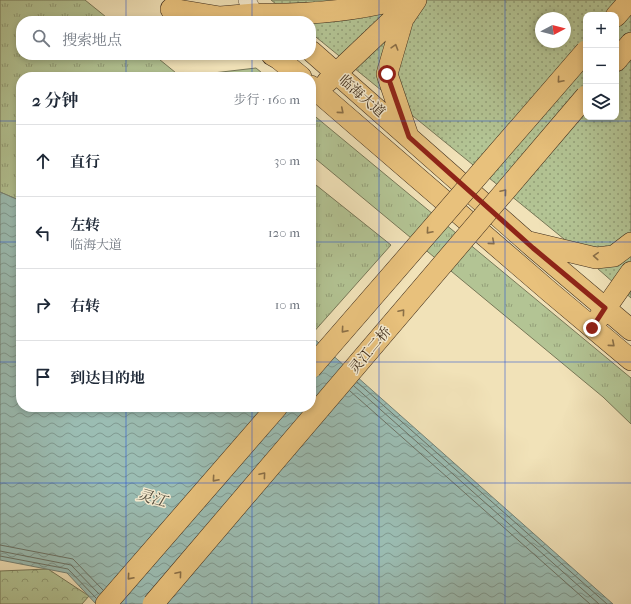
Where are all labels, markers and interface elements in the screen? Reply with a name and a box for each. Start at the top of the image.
north arrow [535,12,571,48]
map controls [583,12,619,120]
button: + [583,12,619,48]
search box [16,16,316,60]
icon: search [30,27,52,49]
text: 搜索地点 [62,31,122,49]
one-way arrow [390,44,399,51]
button: − [583,48,619,84]
route start [378,65,396,83]
street label: 临海大道 [335,71,389,121]
one-way arrow [558,75,565,83]
button: layers [583,84,619,120]
text: 2 分钟 [32,90,78,110]
text: 步行 · 160 m [233,92,300,107]
one-way arrow [336,106,343,113]
icon: ahead [32,150,54,172]
text: 直行 [70,153,100,171]
text: 30 m [274,153,300,168]
one-way arrow [500,190,507,197]
text: 左转 [70,216,100,234]
icon: left [32,222,54,244]
text: 120 m [268,225,300,240]
one-way arrow [427,227,434,234]
text: 临海大道 [70,237,122,252]
one-way arrow [487,237,495,244]
one-way arrow [593,252,599,261]
icon: right [32,294,54,316]
text: 右转 [70,297,100,315]
text: 10 m [275,297,300,312]
one-way arrow [397,310,404,317]
route end [583,319,601,337]
street label: 灵江二桥 [345,323,395,377]
one-way arrow [342,325,349,332]
one-way arrow [608,340,615,347]
icon: arrive [32,366,54,388]
text: 到达目的地 [70,369,145,387]
one-way arrow [258,473,265,480]
one-way arrow [213,474,220,481]
water label: 灵江 [135,485,171,511]
one-way arrow [127,572,134,580]
one-way arrow [174,572,181,579]

